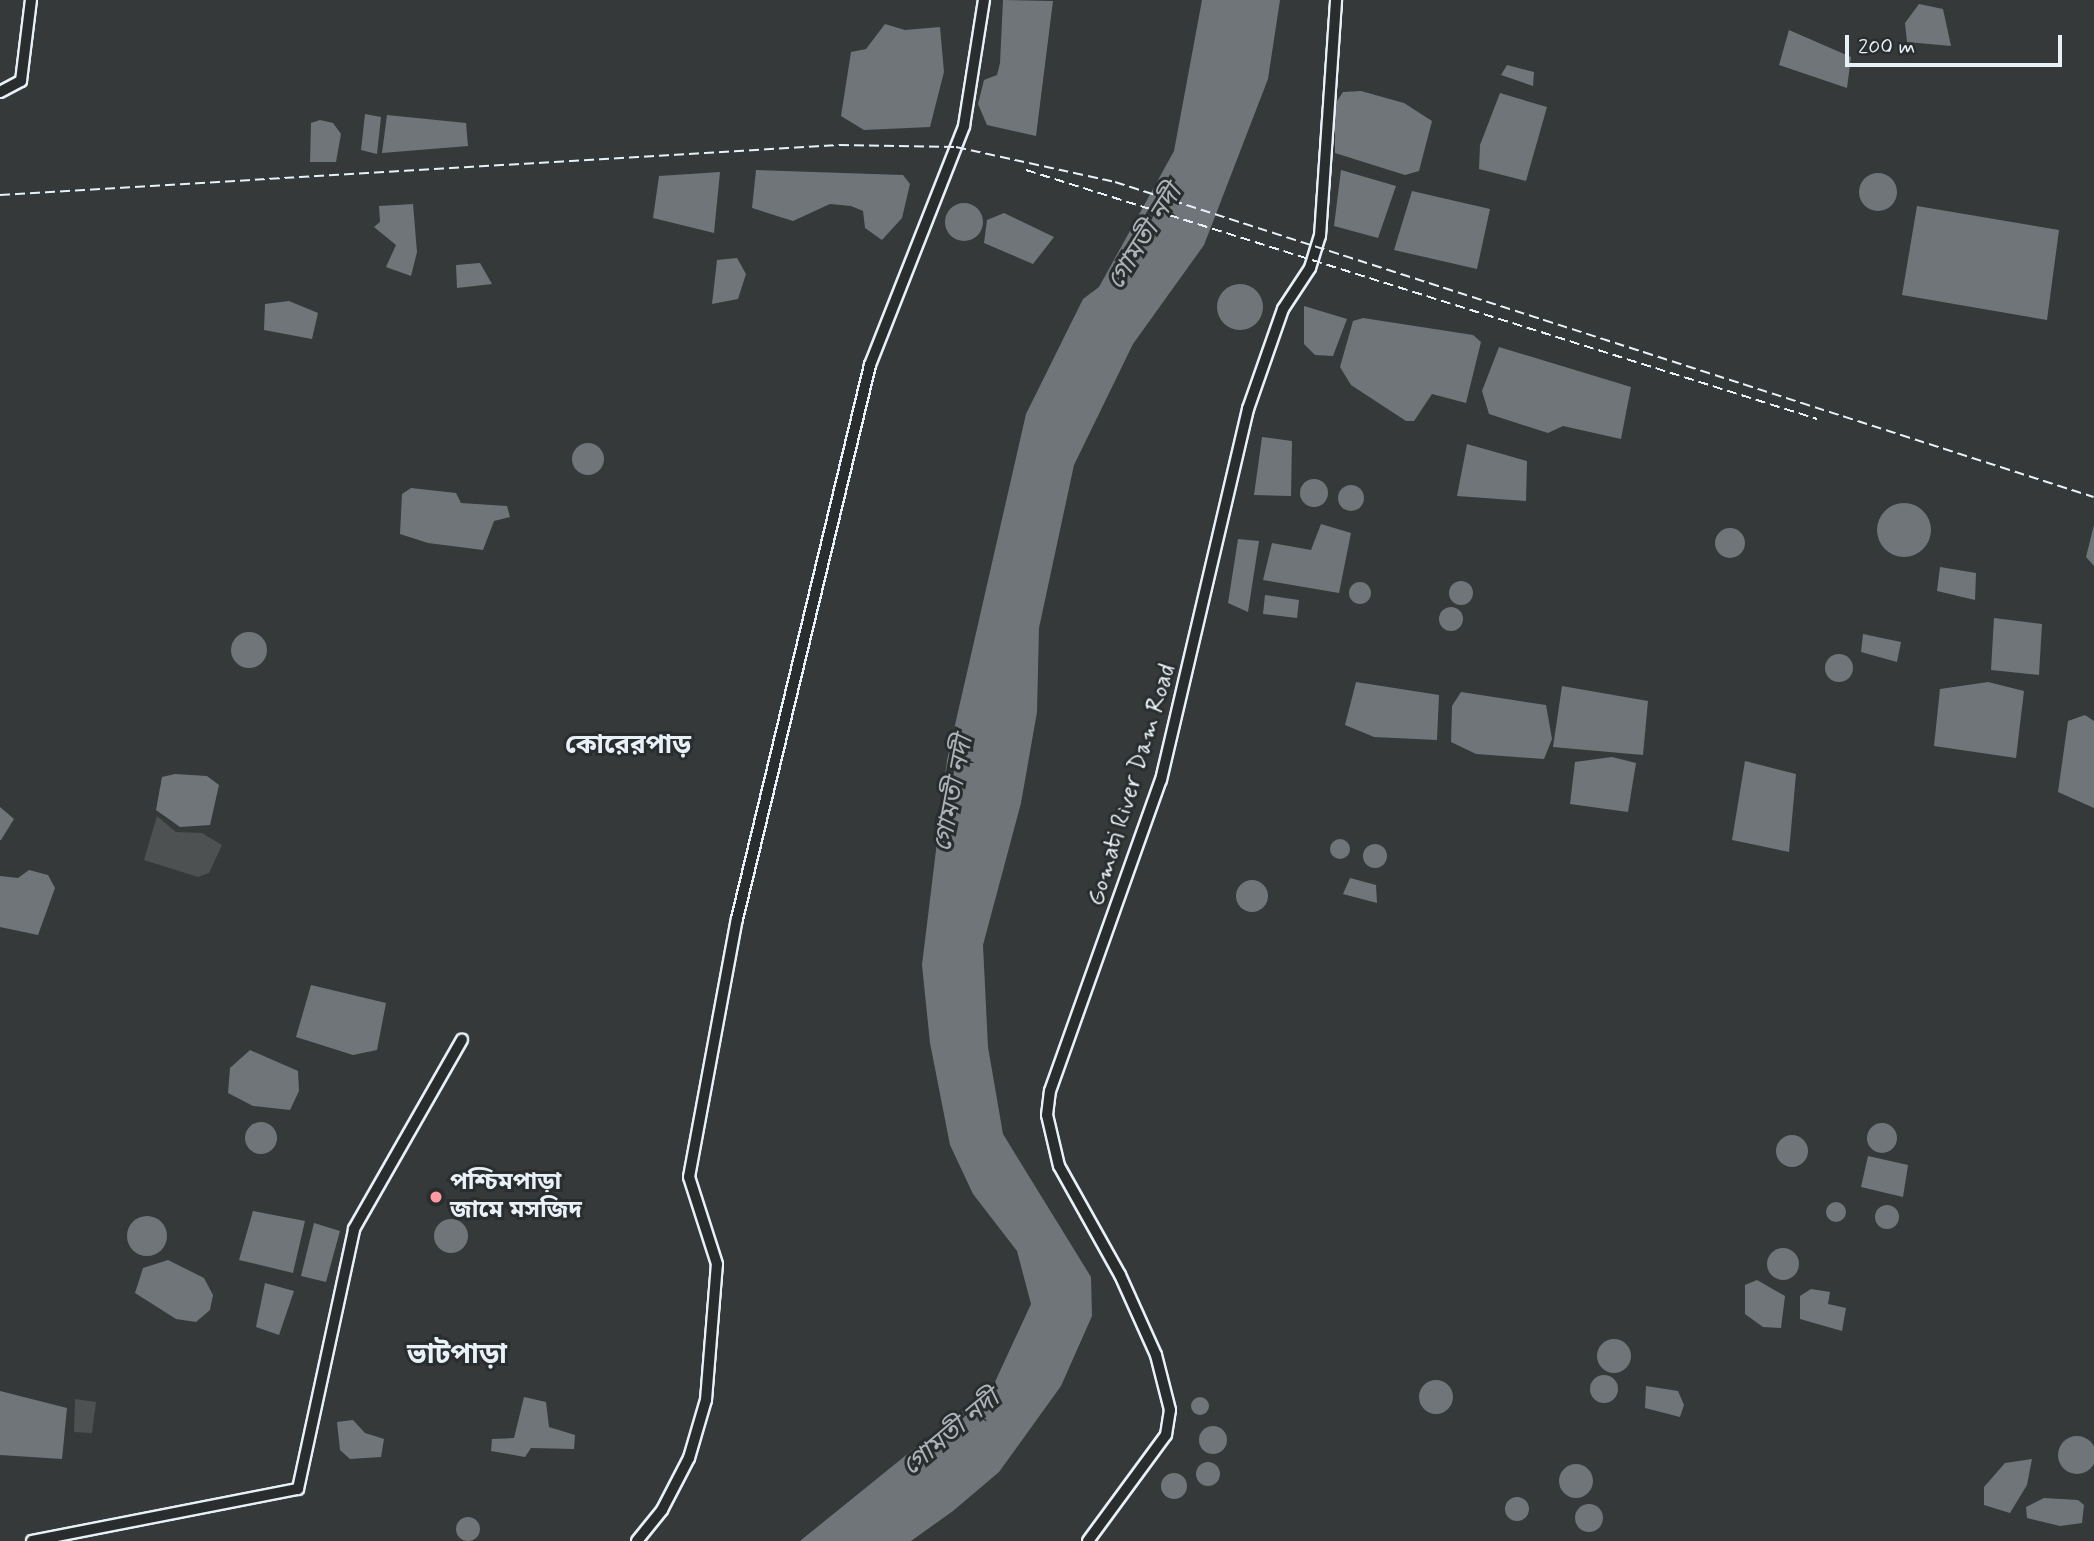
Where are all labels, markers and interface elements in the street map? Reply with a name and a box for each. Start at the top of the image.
scale bar [1849,21,2066,65]
text: 200 m [1858,33,1915,61]
water label: গোমতী নদী [1102,180,1190,296]
street label: Gomati River Dam Road [1082,662,1182,908]
district label: কোরেরপাড় [565,731,691,763]
water label: গোমতী নদী [929,733,981,855]
place label: পশ্চিমপাড়া জামে মসজিদ [450,1169,582,1225]
marker: পশ্চিমপাড়া জামে মসজিদ [428,1189,444,1205]
district label: ভাটপাড়া [407,1339,507,1373]
water label: গোমতী নদী [897,1384,1007,1484]

